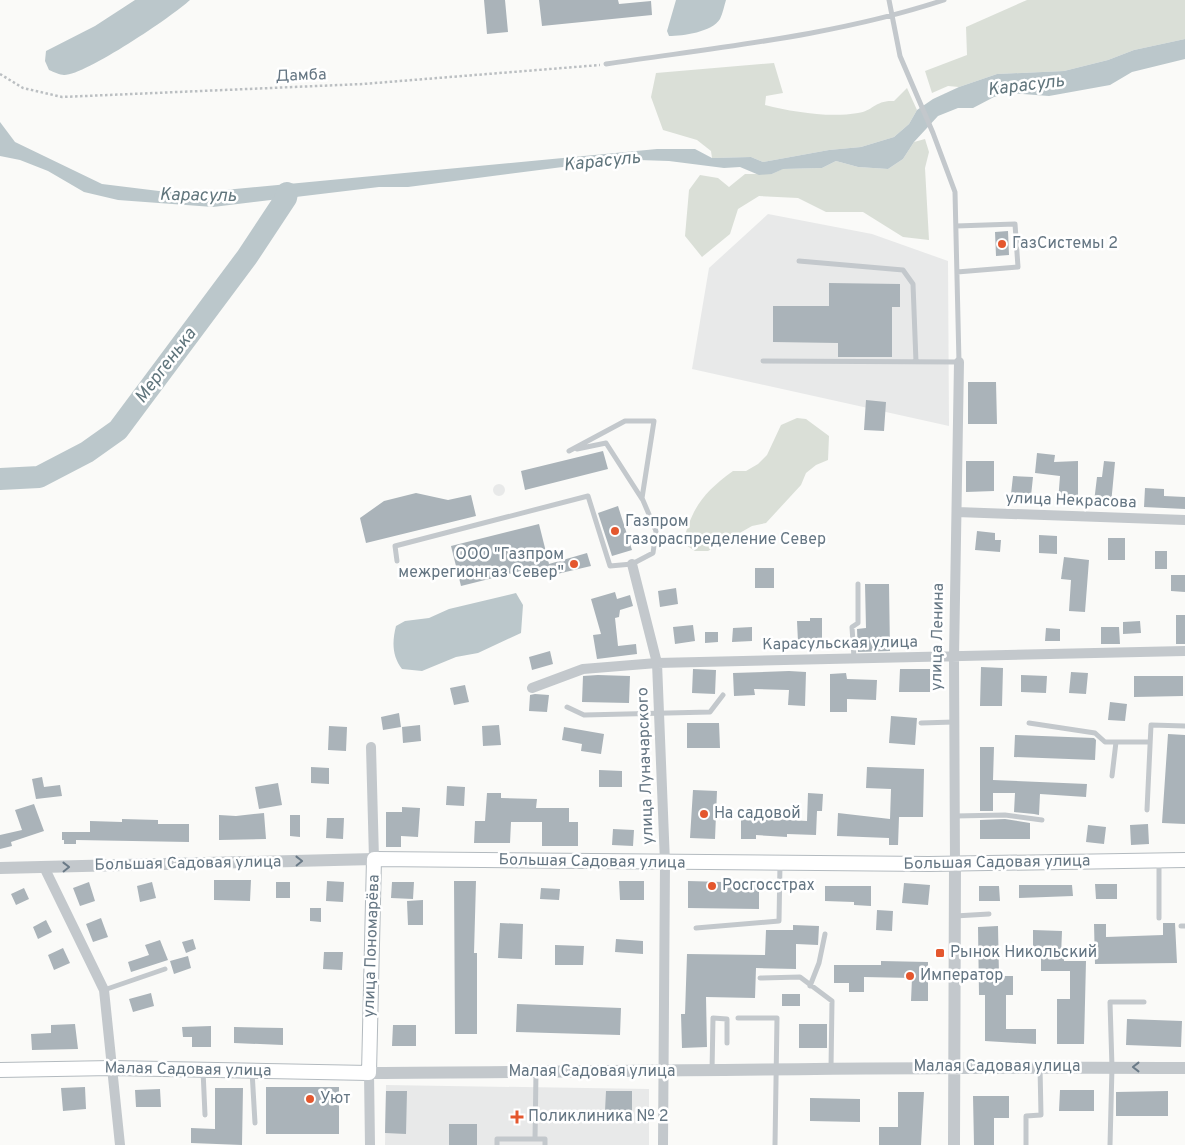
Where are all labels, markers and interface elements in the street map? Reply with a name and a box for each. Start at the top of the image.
street label: Дамба [275,65,327,87]
water label: Карасуль [986,70,1066,102]
water label: Карасуль [562,147,642,177]
water label: Карасуль [159,184,237,208]
place label: ГазСистемы 2 [1012,234,1118,254]
marker: ГазСистемы 2 [996,238,1008,250]
water label: Мергенька [130,323,202,408]
street label: улица Некрасова [1005,489,1137,513]
place label: Газпром газораспределение Север [625,512,826,550]
marker: Газпром газораспределение Север [609,525,621,537]
place label: ООО "Газпром межрегионгаз Север" [398,545,564,583]
marker: ООО "Газпром межрегионгаз Север" [568,558,580,570]
street label: улица Ленина [927,583,949,691]
street label: Карасульская улица [762,633,918,655]
street label: улица Луначарского [633,687,659,845]
place label: На садовой [714,804,801,824]
marker: На садовой [698,808,710,820]
street label: Большая Садовая улица [498,850,686,874]
street label: Большая Садовая улица [903,851,1091,875]
street label: Большая Садовая улица [94,852,282,876]
one-way arrow [295,856,303,866]
one-way arrow [62,862,70,872]
street label: улица Пономарёва [360,874,384,1018]
place label: Росгосстрах [722,876,815,896]
marker: Росгосстрах [706,880,718,892]
place label: Рынок Никольский [950,943,1097,963]
marker: Рынок Никольский [934,947,946,959]
place label: Император [920,966,1003,986]
marker: Император [904,970,916,982]
street label: Малая Садовая улица [914,1057,1080,1077]
street label: Малая Садовая улица [104,1059,272,1081]
street label: Малая Садовая улица [509,1062,675,1082]
one-way arrow [1132,1062,1140,1072]
place label: Уют [320,1089,351,1109]
marker: Уют [304,1093,316,1105]
place label: Поликлиника № 2 [528,1107,669,1127]
marker: Поликлиника № 2 [510,1110,524,1124]

